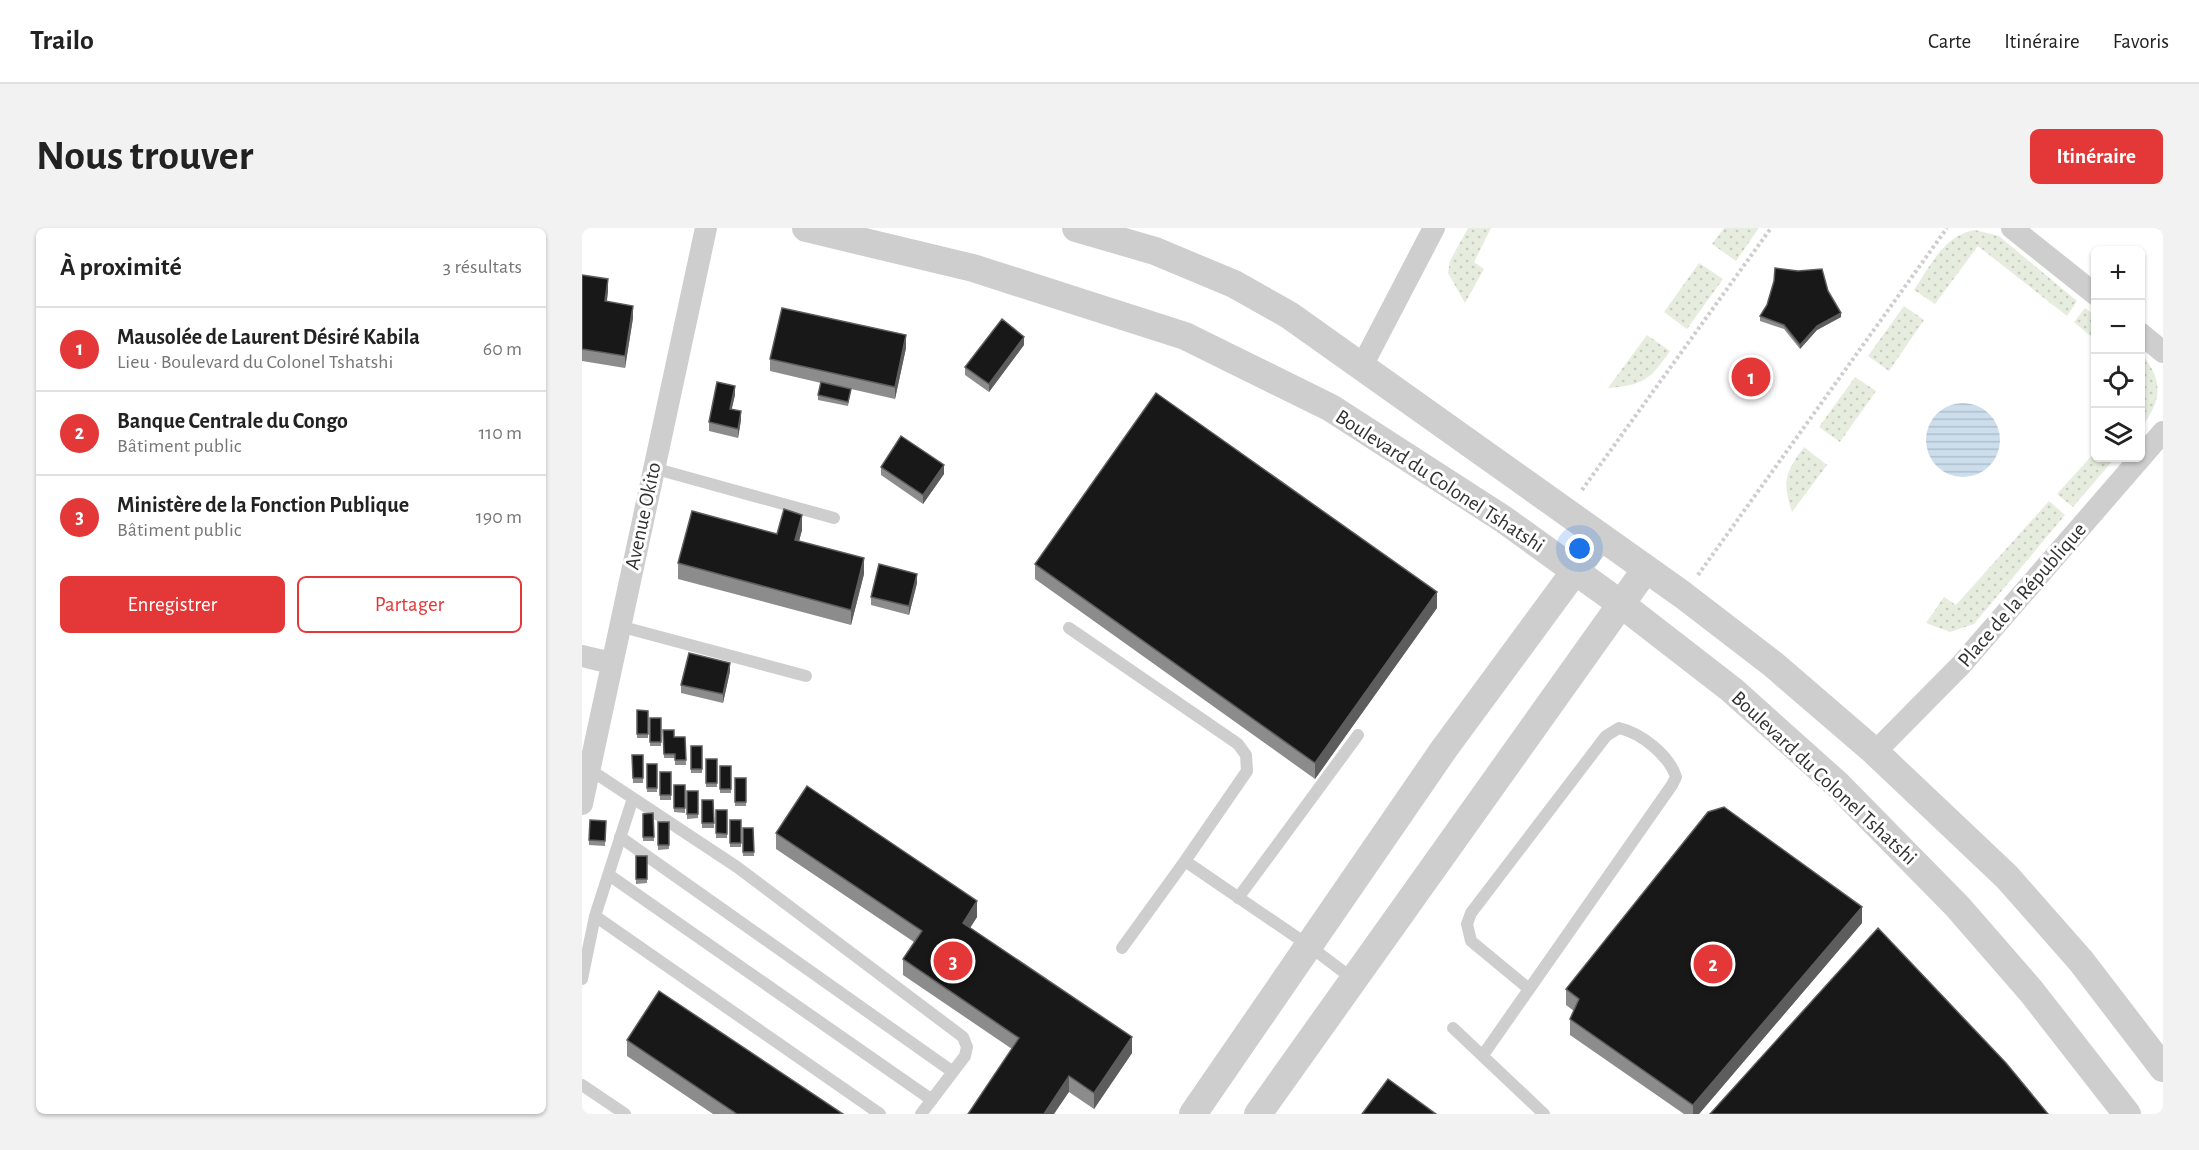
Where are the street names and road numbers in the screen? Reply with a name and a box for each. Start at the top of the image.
street label: Boulevard du Colonel Tshatshi [1332,406,1548,556]
street label: Avenue Okito [621,460,665,572]
street label: Place de la République [1954,519,2090,671]
street label: Boulevard du Colonel Tshatshi [1728,687,1920,869]

